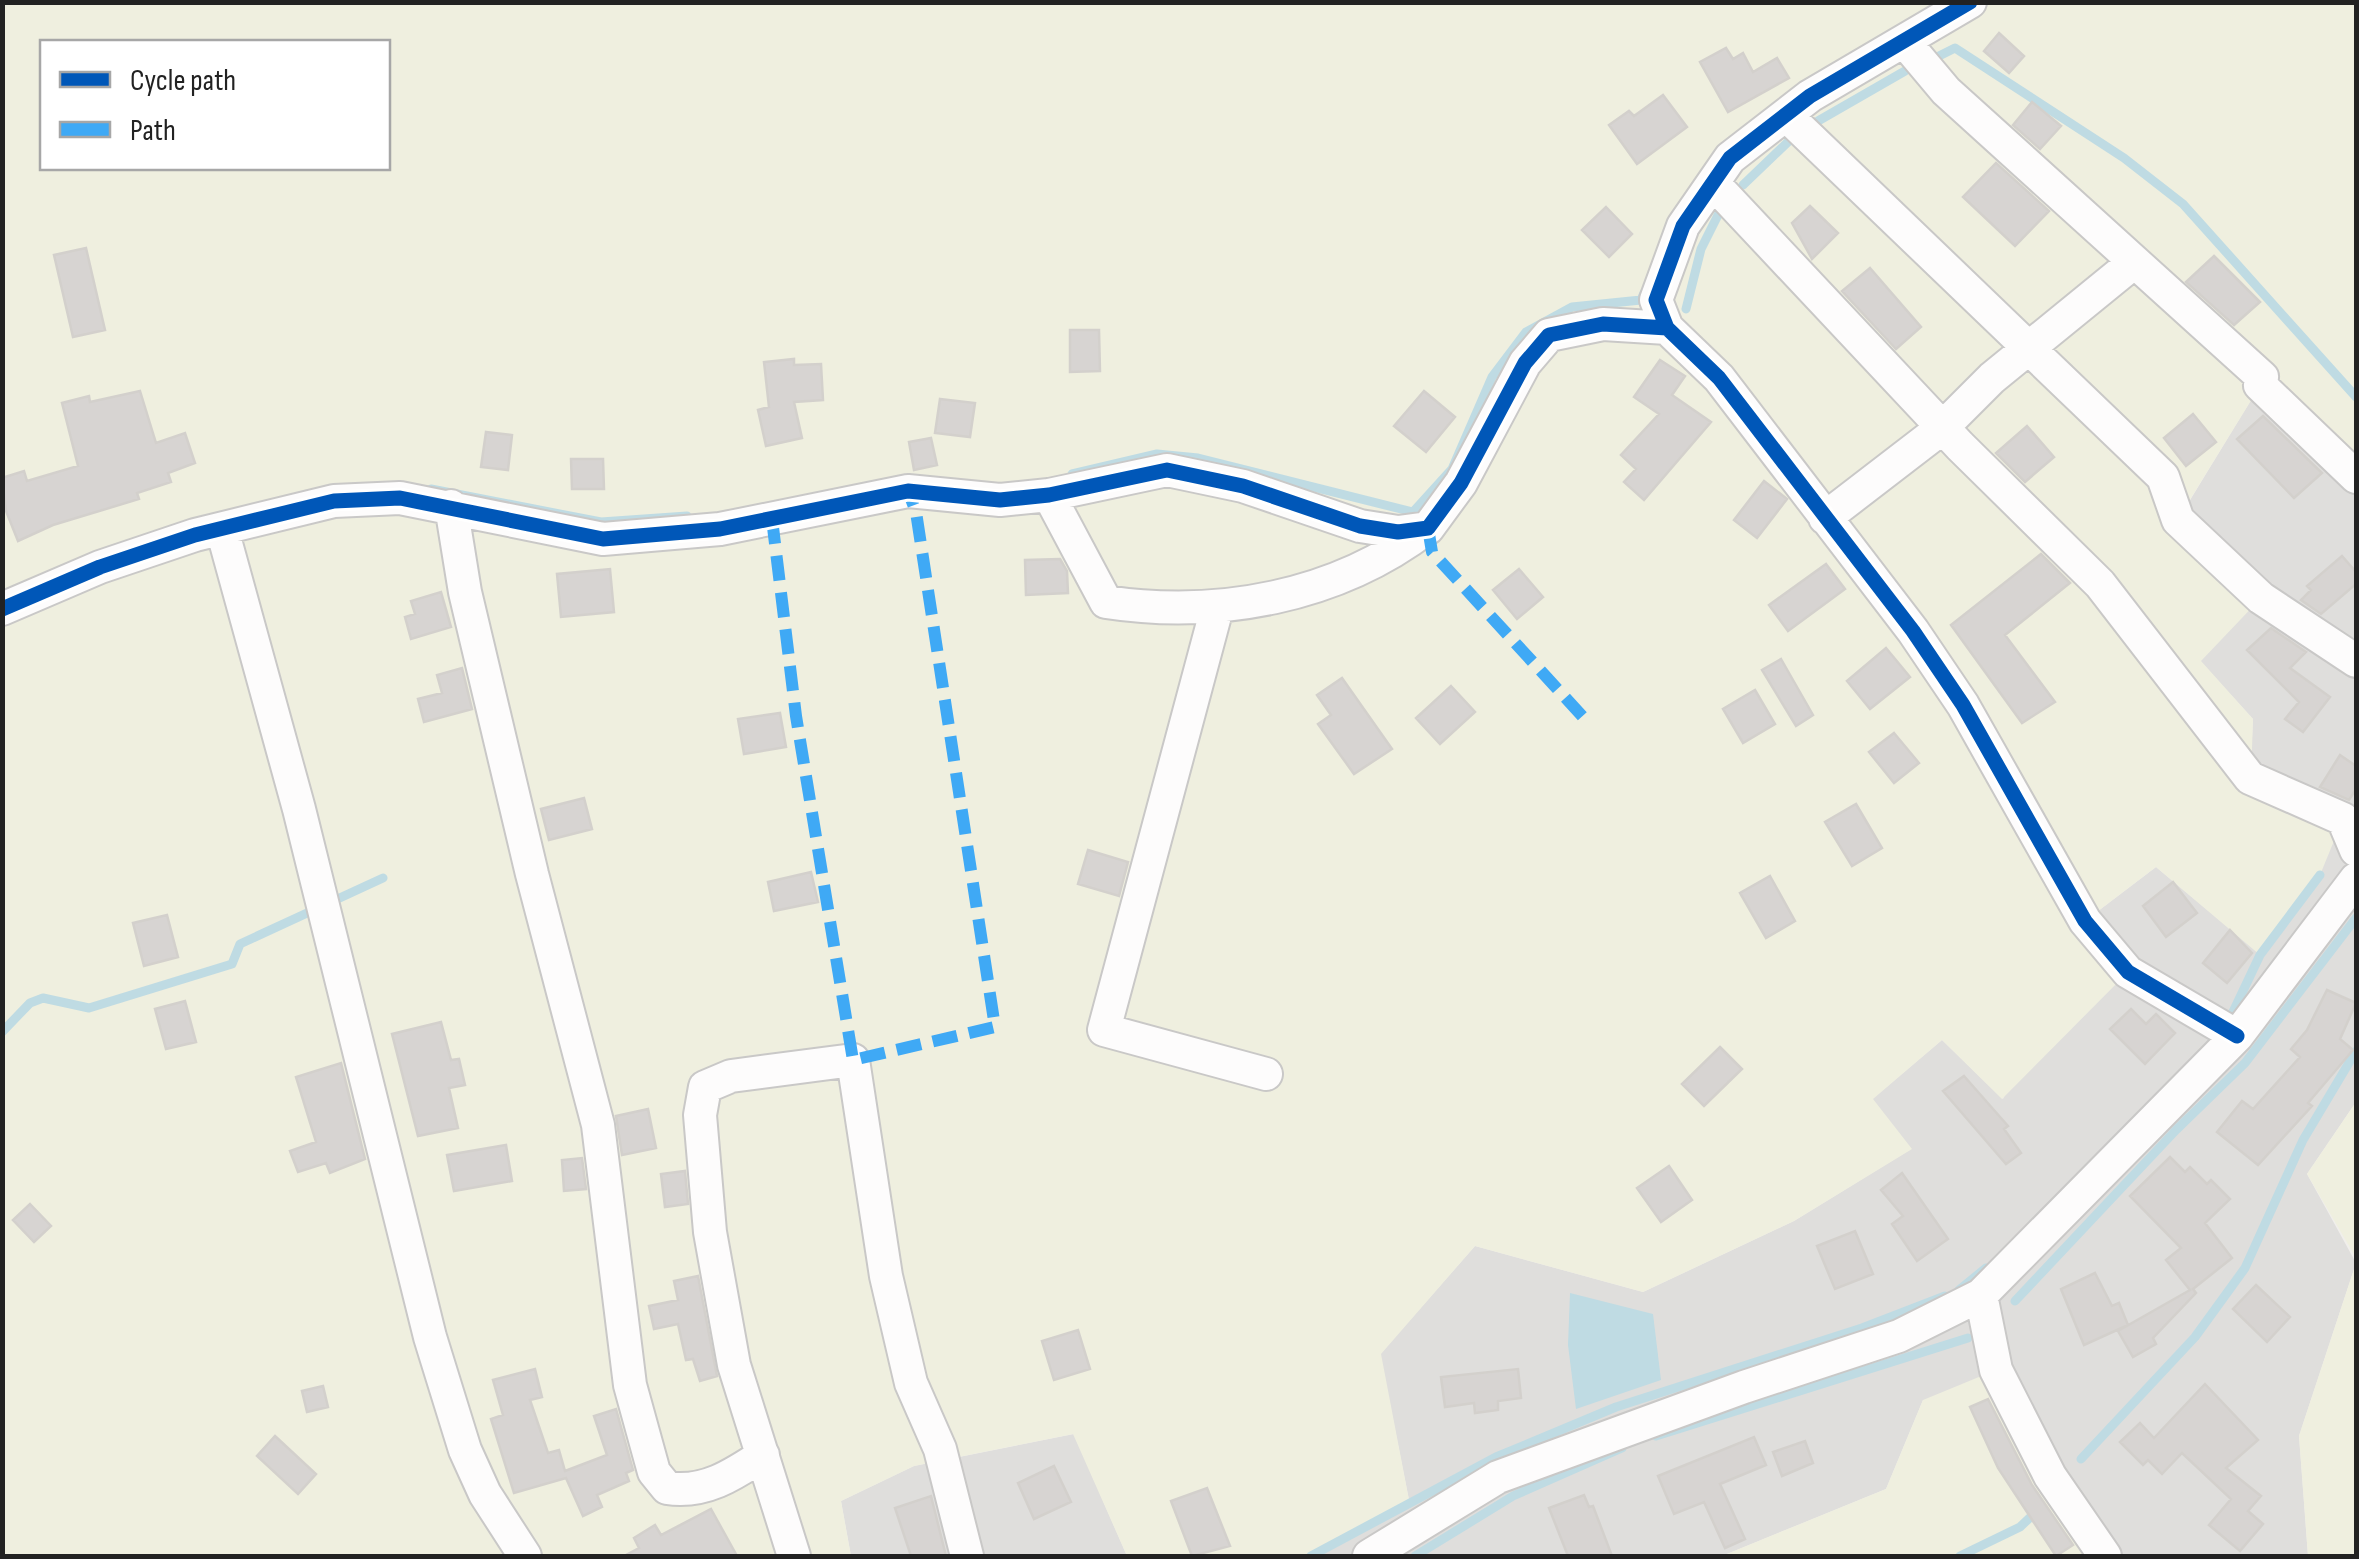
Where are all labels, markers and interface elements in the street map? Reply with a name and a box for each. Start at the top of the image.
legend [40,40,390,170]
text: Cycle path [130,63,236,99]
text: Path [130,113,176,149]

